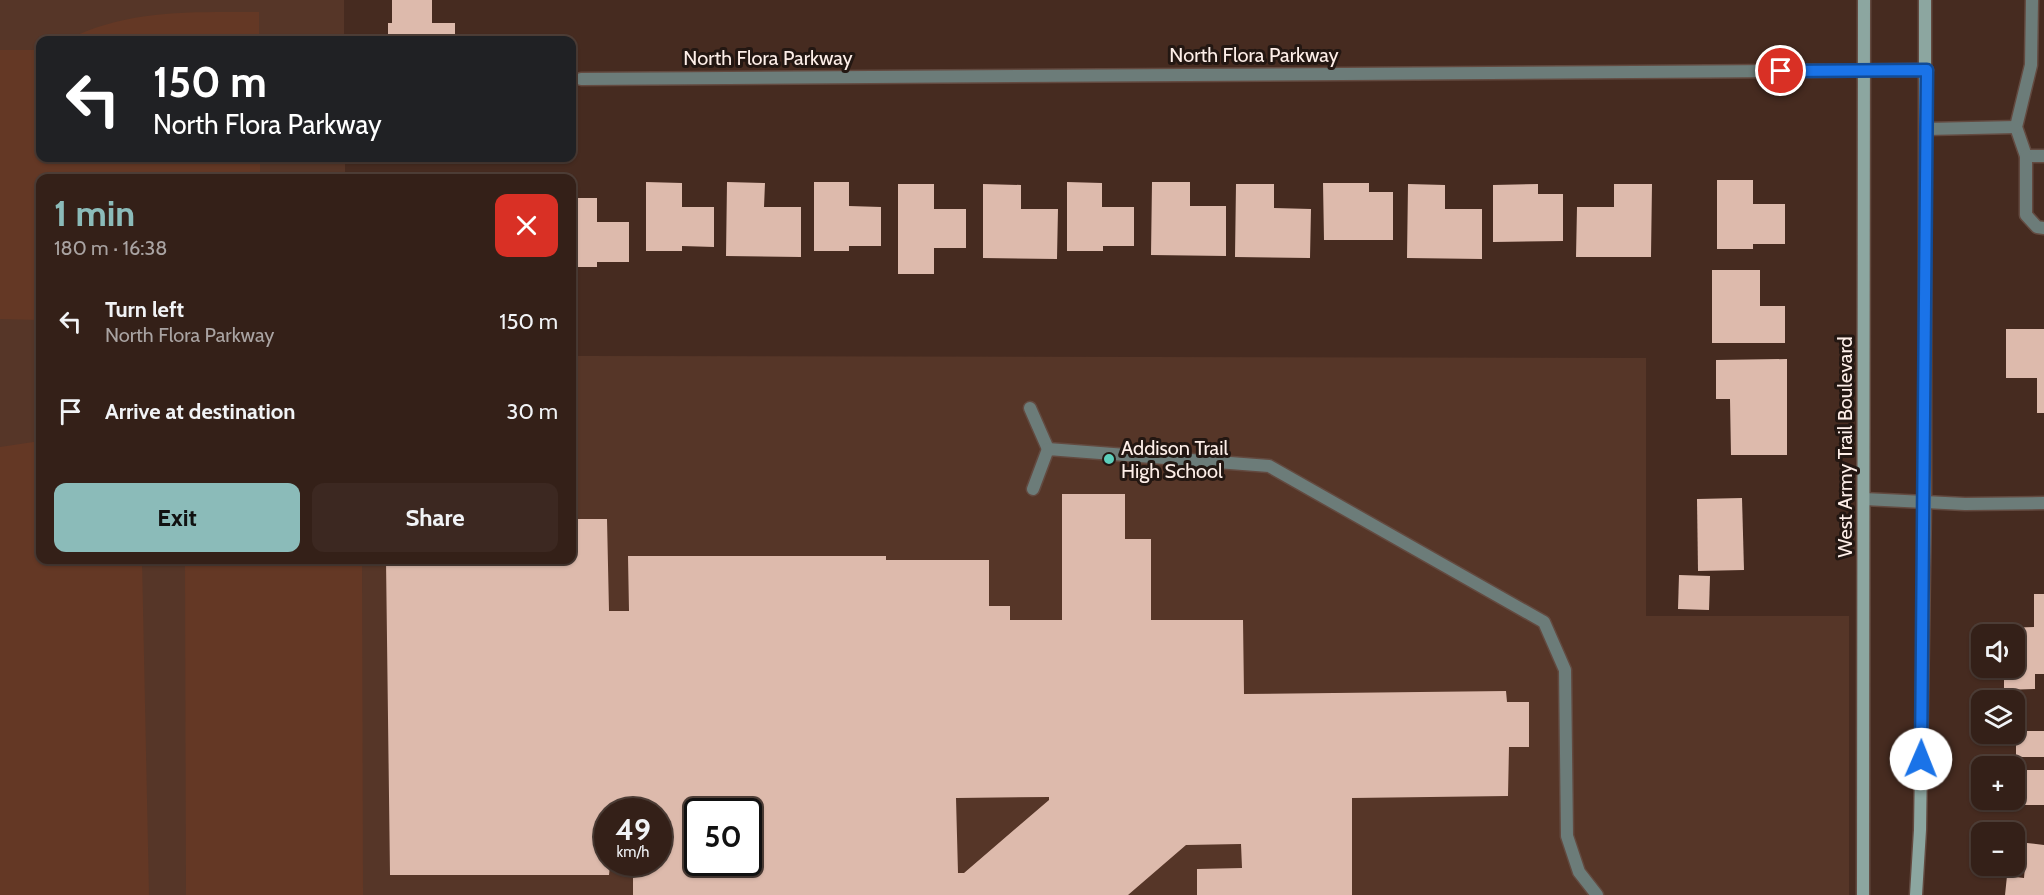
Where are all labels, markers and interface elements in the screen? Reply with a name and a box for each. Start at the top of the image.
street label: North Flora Parkway [1169,43,1339,67]
pin [1755,45,1806,96]
street label: North Flora Parkway [683,46,853,70]
icon: arrive [1764,54,1797,87]
text: 150 m [153,56,267,108]
icon: left [54,60,132,138]
text: North Flora Parkway [153,108,382,141]
text: 1 min [54,191,135,235]
button: close [495,194,558,257]
text: 180 m · 16:38 [54,236,167,260]
text: Turn left [105,296,184,323]
icon: left [54,305,87,338]
text: 150 m [499,308,558,335]
text: North Flora Parkway [105,323,274,347]
street label: West Army Trail Boulevard [1833,336,1857,558]
icon: arrive [54,395,87,428]
text: Arrive at destination [105,398,295,425]
text: 30 m [506,398,558,425]
place label: Addison Trail High School [1121,436,1228,483]
marker: Addison Trail High School [1102,452,1116,466]
button: Exit [54,483,300,552]
button: Share [312,483,558,552]
map controls [1971,624,2025,876]
button: sound [1971,624,2025,678]
button: layers [1971,690,2025,744]
position arrow [1889,727,1953,791]
button: + [1971,756,2025,810]
speed limit sign: 50 [684,798,762,876]
text: 49 [615,811,651,848]
button: − [1971,822,2025,876]
text: km/h [617,843,649,861]

